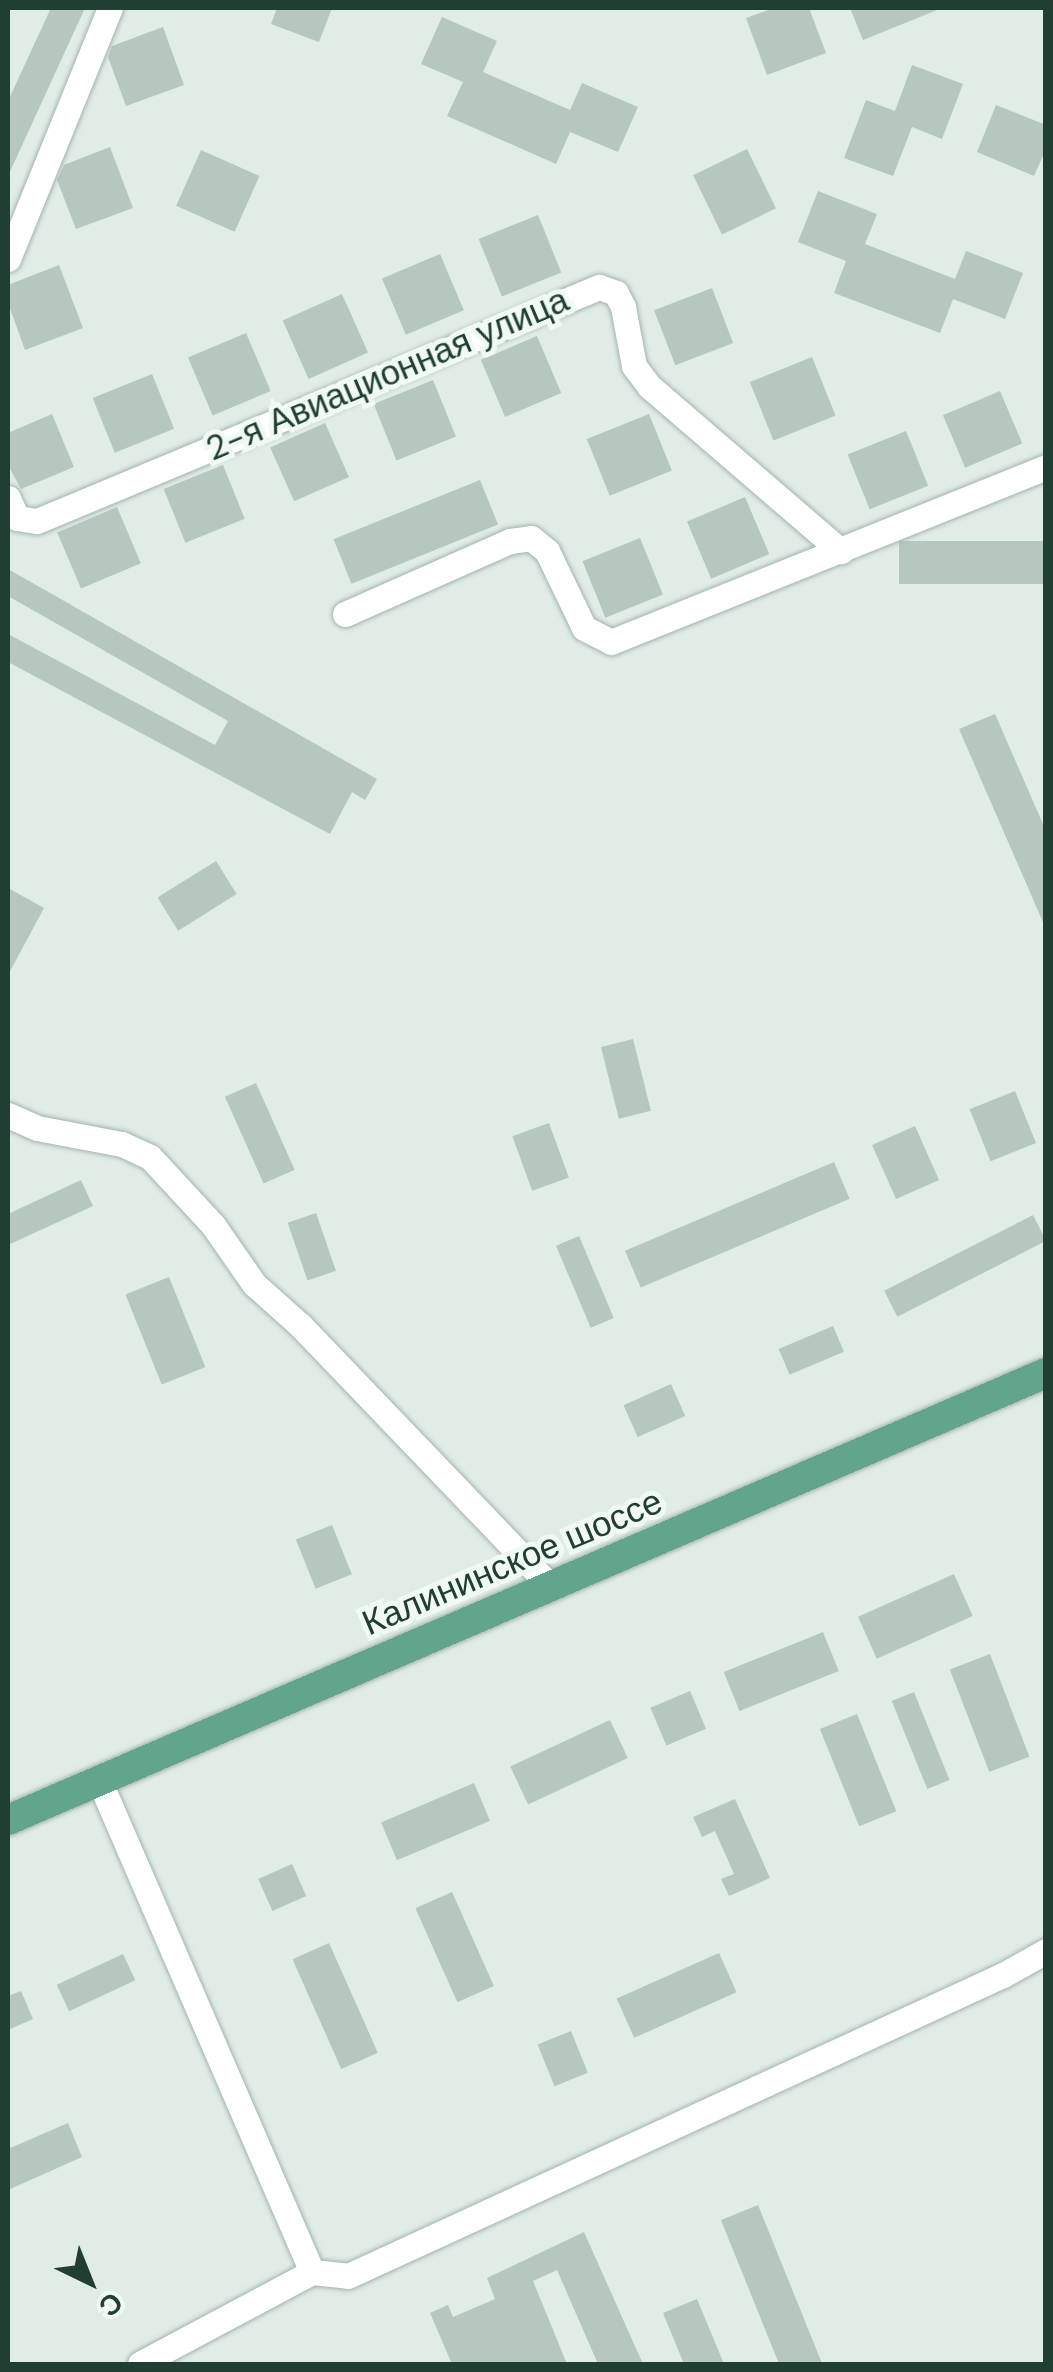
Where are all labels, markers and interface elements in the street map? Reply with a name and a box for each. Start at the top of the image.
street label: 2-я Авиационная улица [199,278,575,470]
street label: Калининское шоссе [356,1480,668,1644]
north arrow [40,2232,140,2332]
text: С [91,2284,131,2325]

